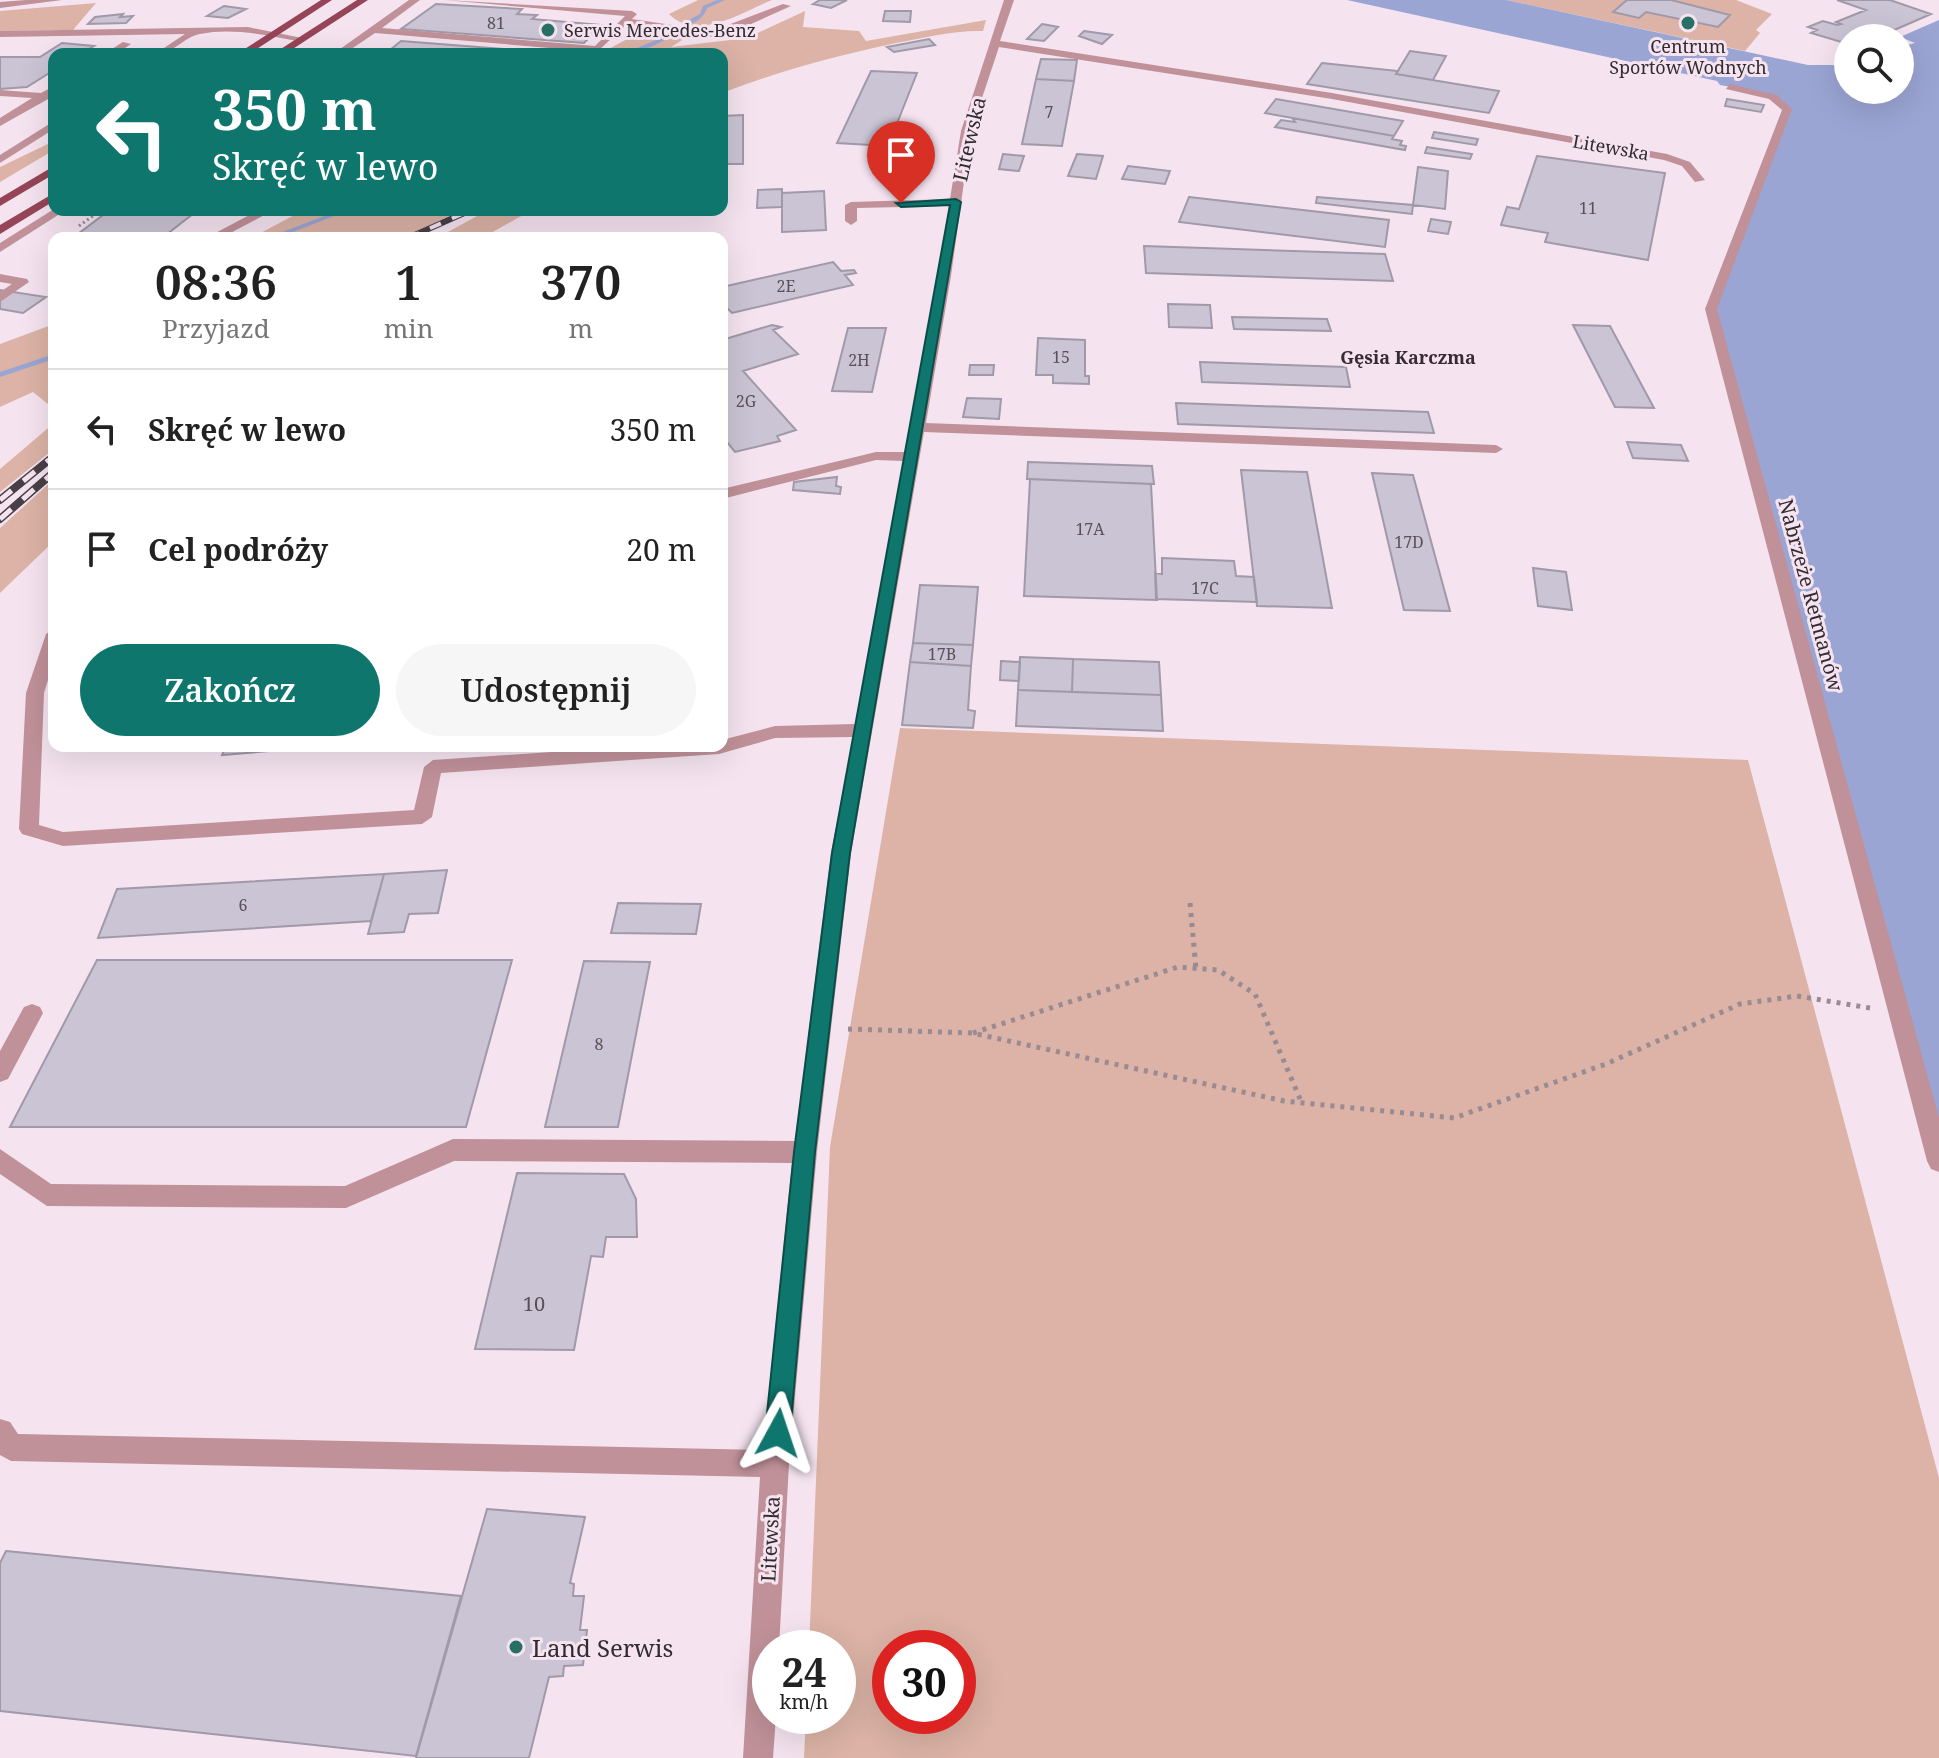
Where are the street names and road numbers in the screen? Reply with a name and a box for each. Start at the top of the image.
street label: Litewska [946,94,992,184]
street label: Litewska [1571,128,1651,166]
street label: Nabrzeże Retmanów [1772,496,1850,695]
street label: Litewska [754,1495,786,1583]

